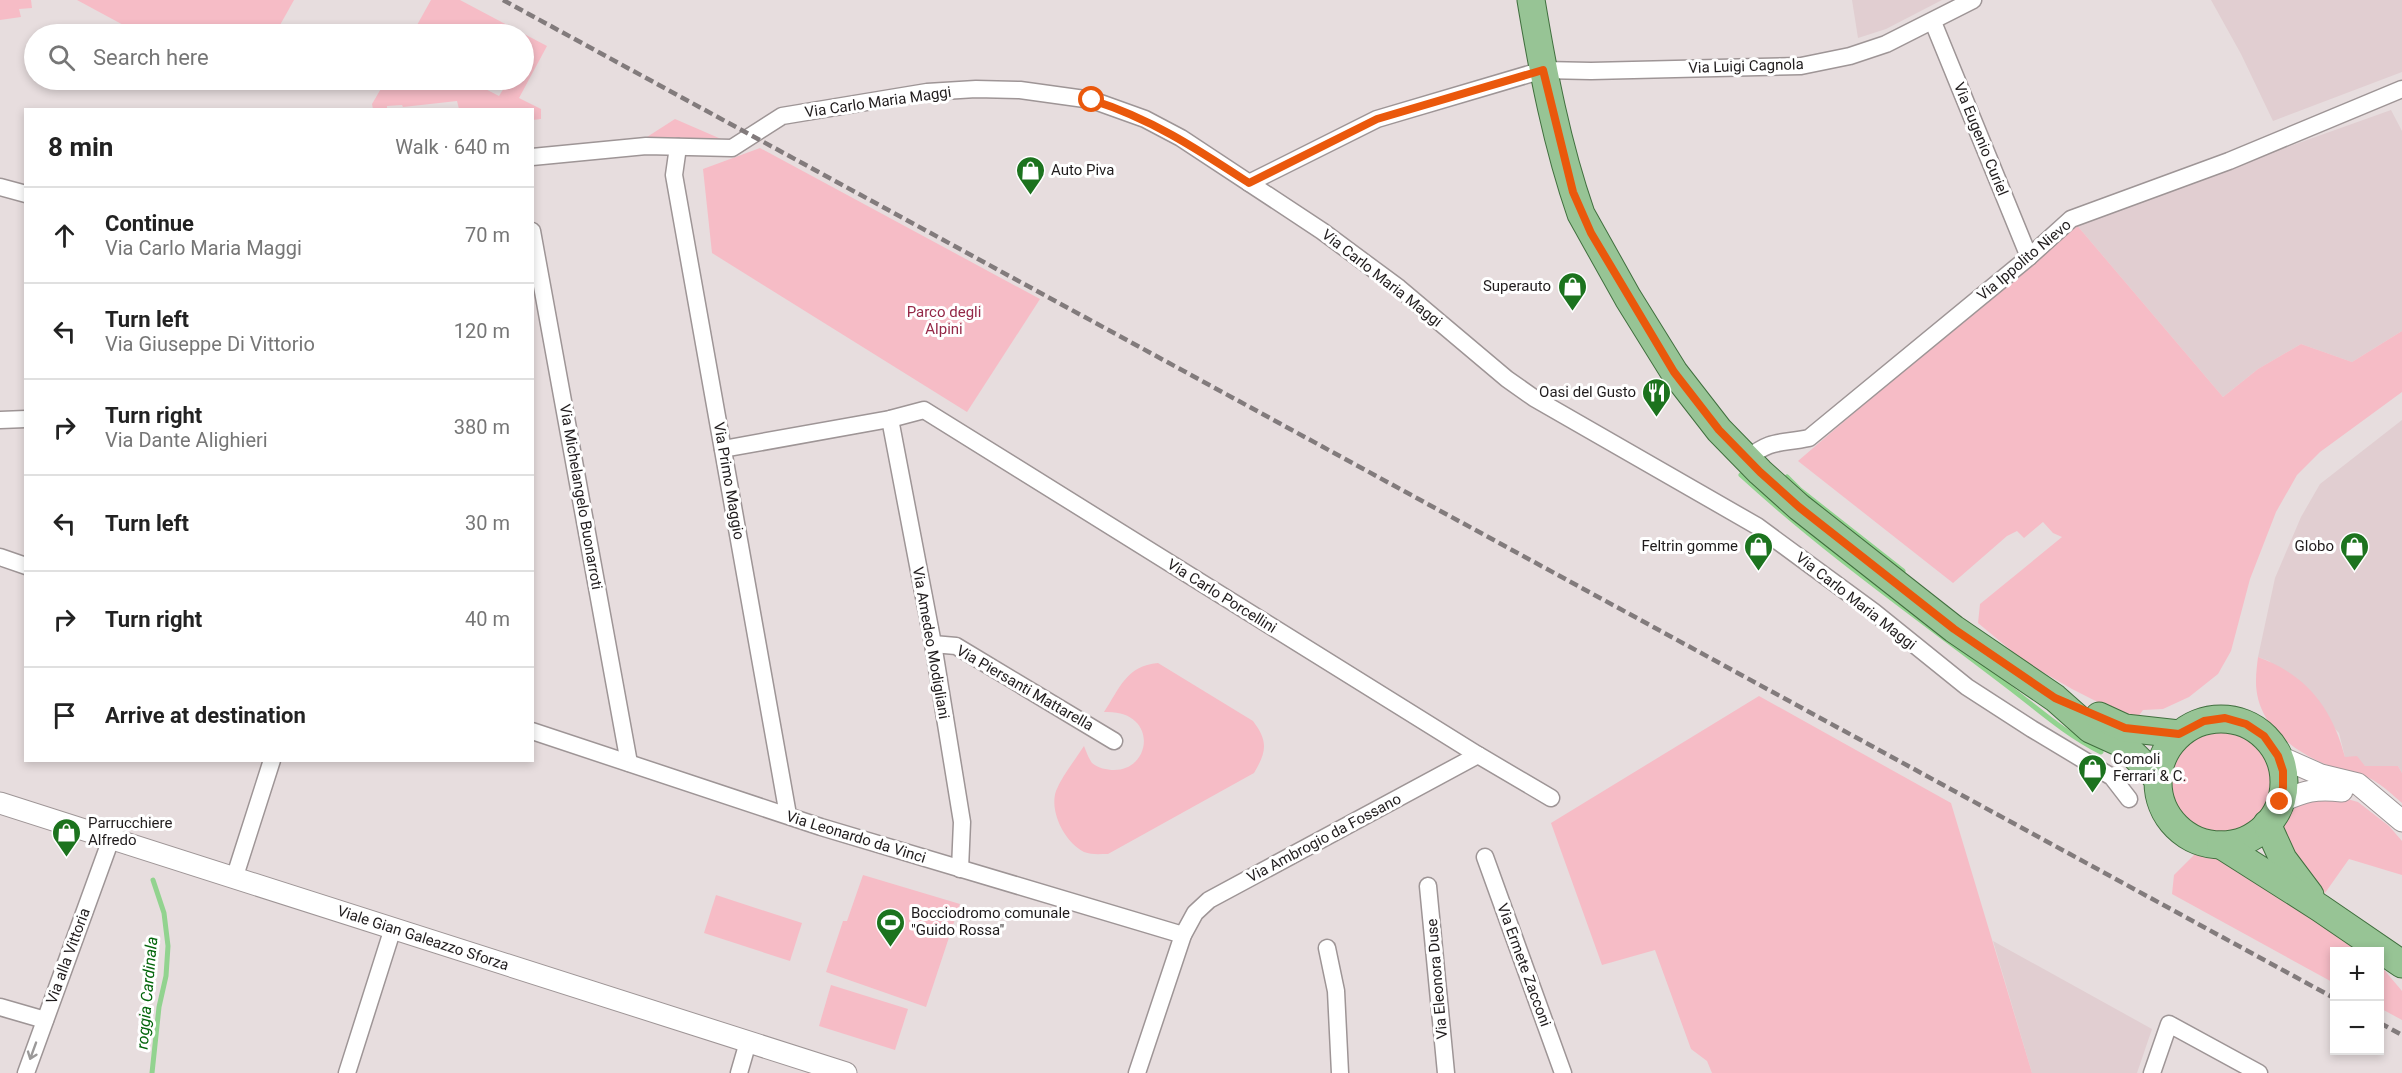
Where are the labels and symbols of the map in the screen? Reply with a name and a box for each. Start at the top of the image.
street label: Via Luigi Cagnola [1688,55,1804,77]
street label: Via Eugenio Curiel [1950,80,2012,198]
street label: Via Carlo Maria Maggi [804,83,952,121]
route start [1078,86,1104,112]
shop icon: Auto Piva [1014,154,1046,196]
place label: Auto Piva [1051,161,1114,179]
street label: Via Ippolito Nievo [1973,216,2075,304]
street label: Via Carlo Maria Maggi [1318,225,1446,331]
shop icon: Superauto [1556,270,1588,312]
place label: Superauto [1483,277,1551,295]
park label: Parco degli Alpini [907,303,981,338]
restaurant icon: Oasi del Gusto [1641,376,1673,418]
place label: Oasi del Gusto [1539,383,1636,401]
street label: Via Michelangelo Buonarroti [556,403,606,591]
street label: Via Primo Maggio [710,421,748,541]
shop icon: Feltrin gomme [1743,530,1775,572]
shop icon: Globo [2339,530,2371,572]
place label: Feltrin gomme [1641,537,1738,555]
place label: Globo [2295,537,2334,555]
street label: Via Carlo Maria Maggi [1792,548,1920,654]
street label: Via Carlo Porcellini [1164,555,1280,637]
street label: Via Amedeo Modigliani [909,565,953,721]
street label: Via Piersanti Mattarella [953,641,1097,735]
place label: Comoli Ferrari & C. [2113,750,2186,785]
shop icon: Comoli Ferrari & C. [2076,752,2108,794]
route end [2266,788,2292,814]
street label: Via Ambrogio da Fossano [1244,790,1404,886]
street label: Via Leonardo da Vinci [784,807,928,867]
place label: Parrucchiere Alfredo [88,814,172,849]
shop icon: Parrucchiere Alfredo [51,816,83,858]
street label: Via Ermete Zacconi [1493,901,1555,1029]
street label: Viale Gian Galeazzo Sforza [335,902,511,974]
place label: Bocciodromo comunale "Guido Rossa" [911,904,1070,939]
street label: Via alla Vittoria [42,906,94,1006]
sports icon: Bocciodromo comunale "Guido Rossa" [874,906,906,948]
street label: Via Eleonora Duse [1423,918,1451,1040]
water label: roggia Cardinala [133,936,161,1050]
one-way arrow [27,1042,38,1060]

